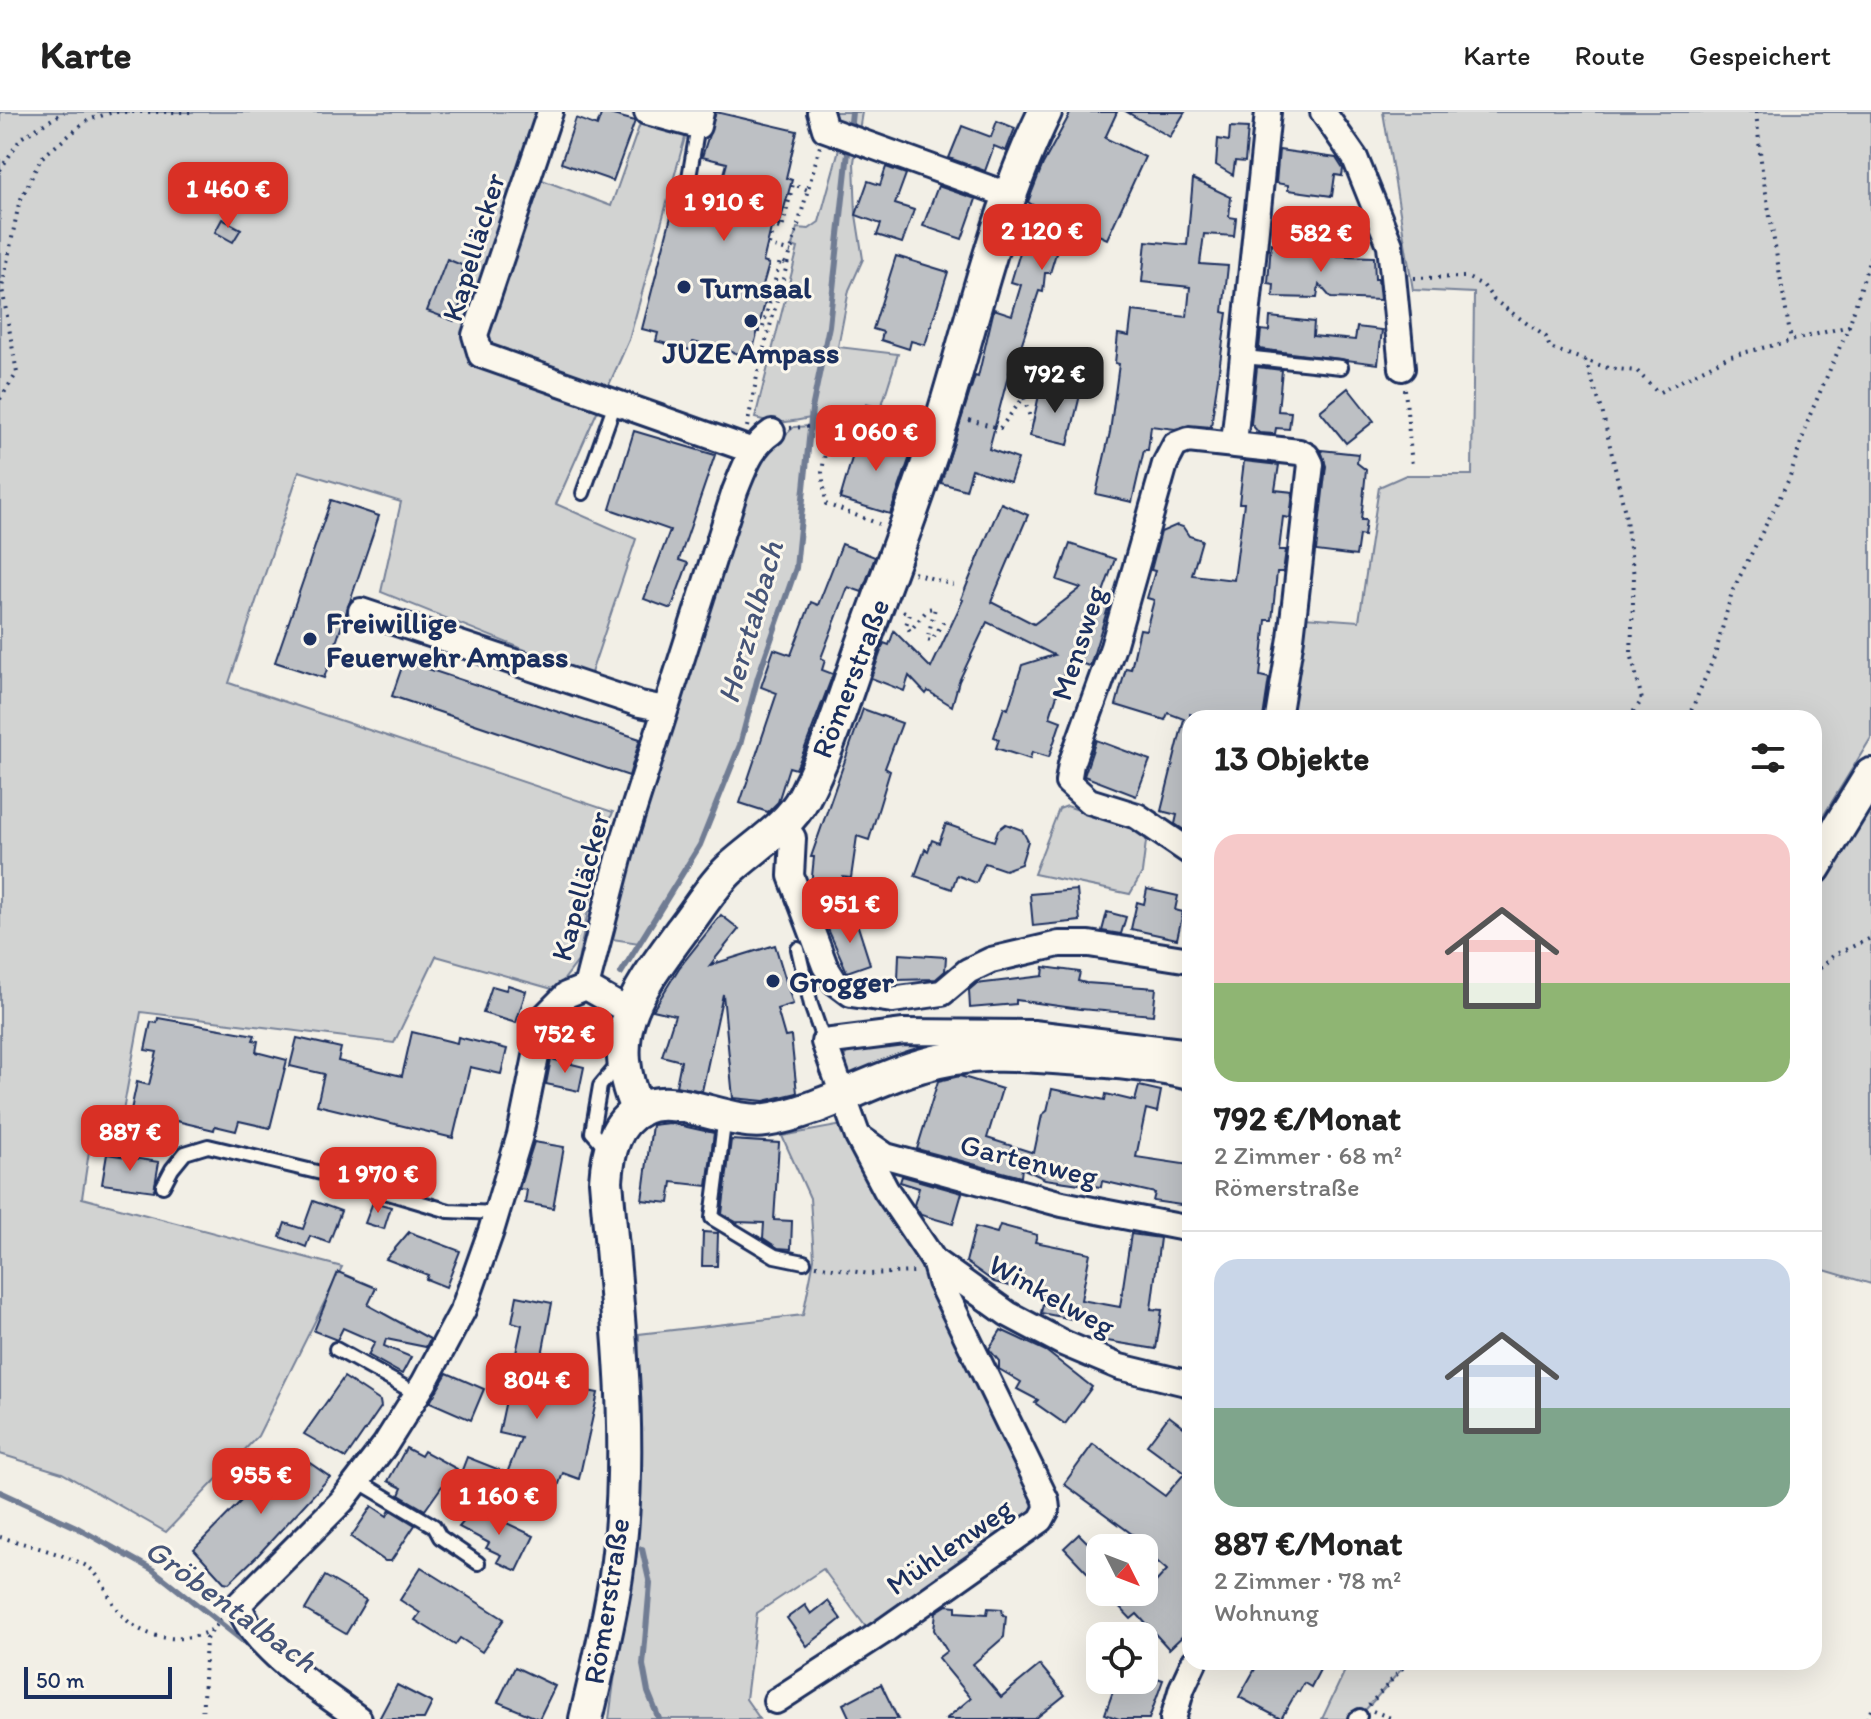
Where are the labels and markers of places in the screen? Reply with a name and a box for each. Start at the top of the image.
pin: 1 460 € [154,162,302,230]
pin: 1 910 € [650,175,798,243]
pin: 2 120 € [968,204,1116,272]
pin: 582 € [1265,206,1377,274]
place label: Turnsaal [699,269,812,306]
marker: Turnsaal [675,278,693,296]
marker: JUZE Ampass [742,312,760,330]
place label: JUZE Ampass [662,334,839,371]
pin: 792 € [999,347,1111,415]
pin: 1 060 € [802,405,950,473]
place label: Freiwillige Feuerwehr Ampass [326,604,568,675]
marker: Freiwillige Feuerwehr Ampass [301,630,319,648]
pin: 951 € [794,877,906,945]
place label: Grogger [789,963,895,1000]
marker: Grogger [764,972,782,990]
pin: 752 € [509,1007,621,1075]
pin: 887 € [74,1105,186,1173]
pin: 1 970 € [304,1147,452,1215]
pin: 804 € [481,1353,593,1421]
pin: 955 € [205,1448,317,1516]
pin: 1 160 € [425,1469,573,1537]

